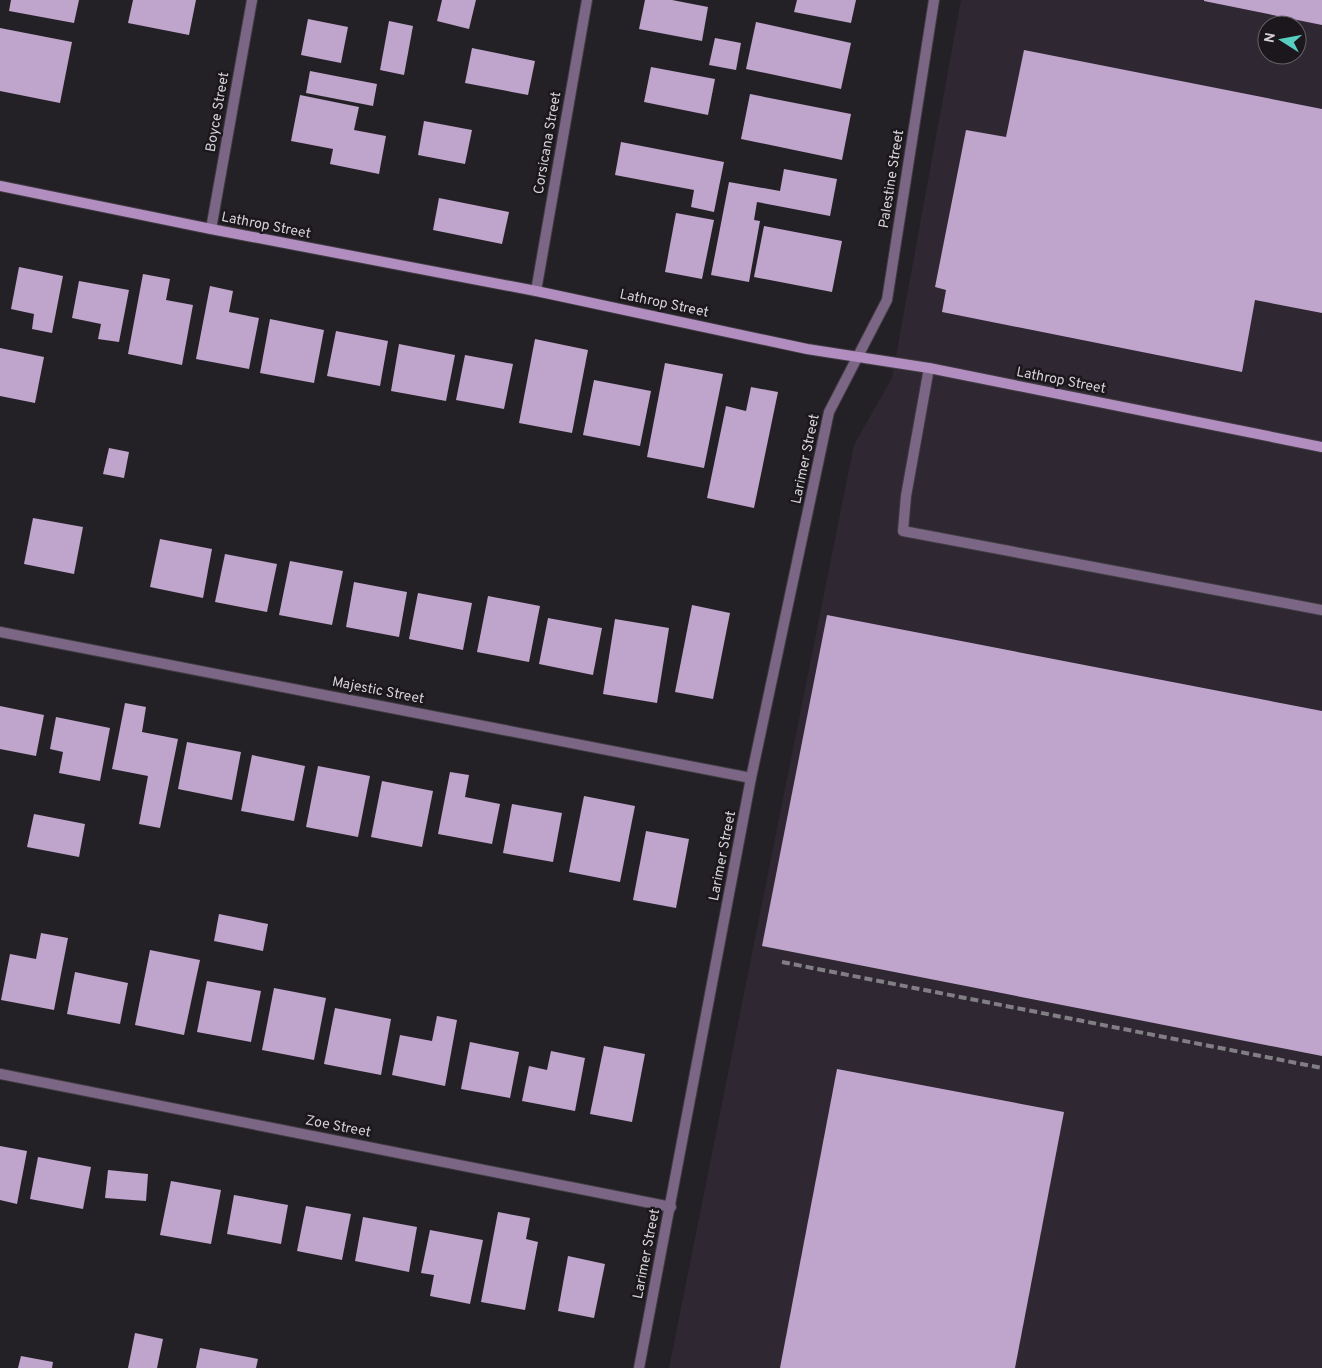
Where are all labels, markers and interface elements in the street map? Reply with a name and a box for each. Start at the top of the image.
north arrow [1257,15,1307,65]
text: N [1261,31,1280,44]
street label: Boyce Street [203,71,233,153]
street label: Corsicana Street [531,90,565,196]
street label: Palestine Street [876,129,908,229]
street label: Lathrop Street [220,209,312,243]
street label: Lathrop Street [618,286,710,322]
street label: Lathrop Street [1015,364,1107,398]
street label: Larimer Street [788,413,824,505]
street label: Majestic Street [331,674,425,708]
street label: Larimer Street [706,810,740,902]
street label: Zoe Street [304,1112,372,1142]
street label: Larimer Street [630,1208,664,1300]

